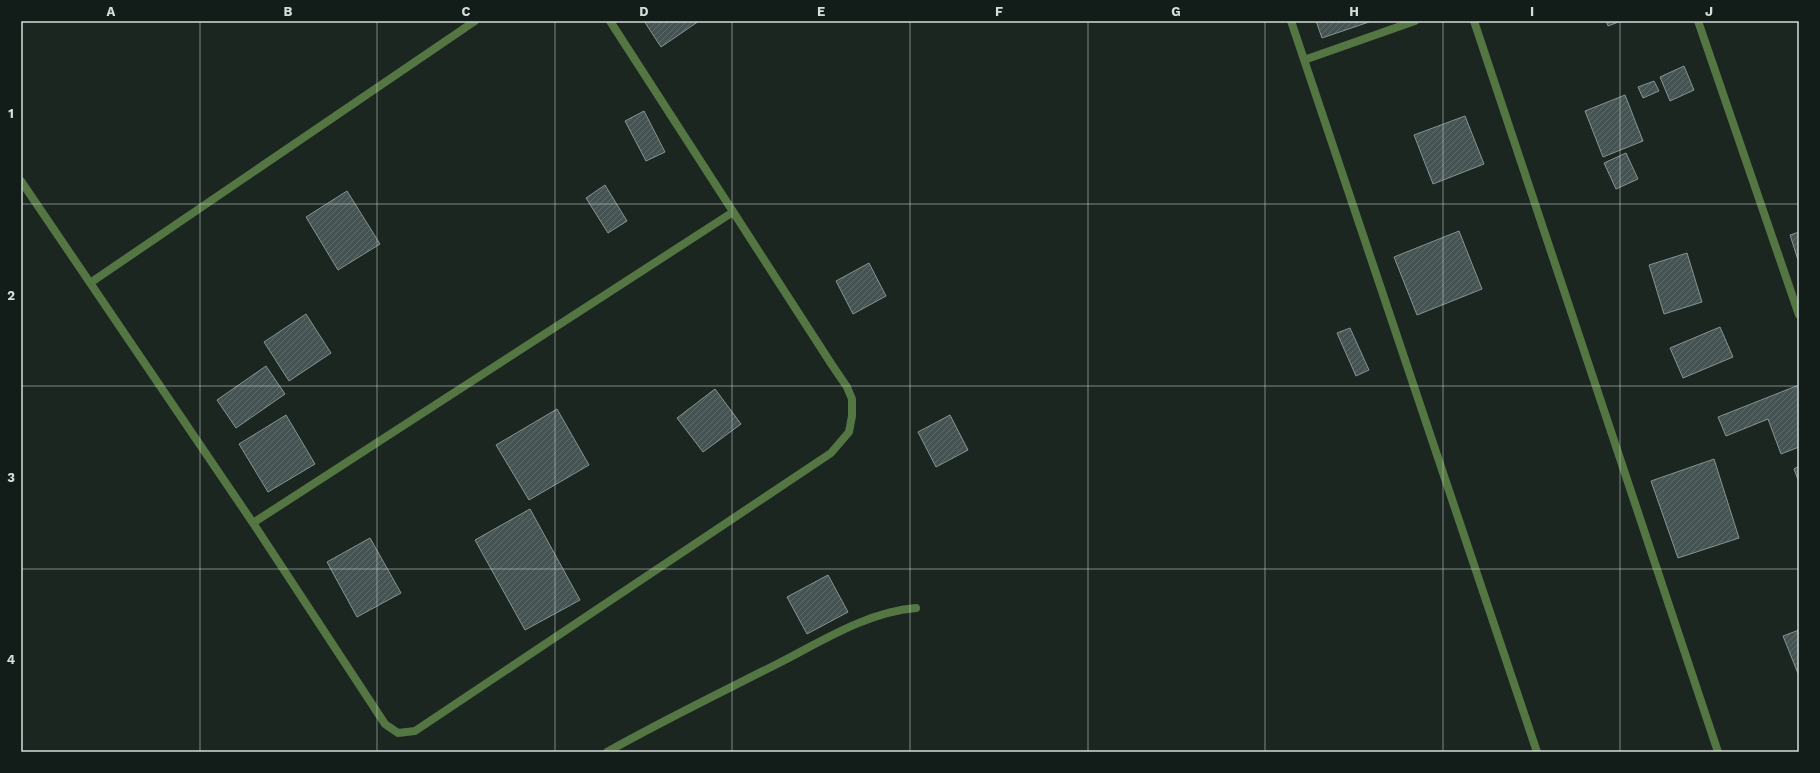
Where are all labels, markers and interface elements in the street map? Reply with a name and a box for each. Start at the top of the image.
text: A [107,4,116,19]
text: B [284,4,293,19]
text: C [462,4,471,19]
text: D [639,4,649,19]
text: E [817,4,825,19]
text: F [995,4,1003,19]
text: G [1171,4,1181,19]
text: H [1349,4,1359,19]
text: I [1530,4,1534,19]
text: J [1705,4,1713,19]
text: 1 [8,106,14,121]
text: 2 [7,288,15,303]
text: 3 [7,470,15,485]
text: 4 [7,652,16,667]

